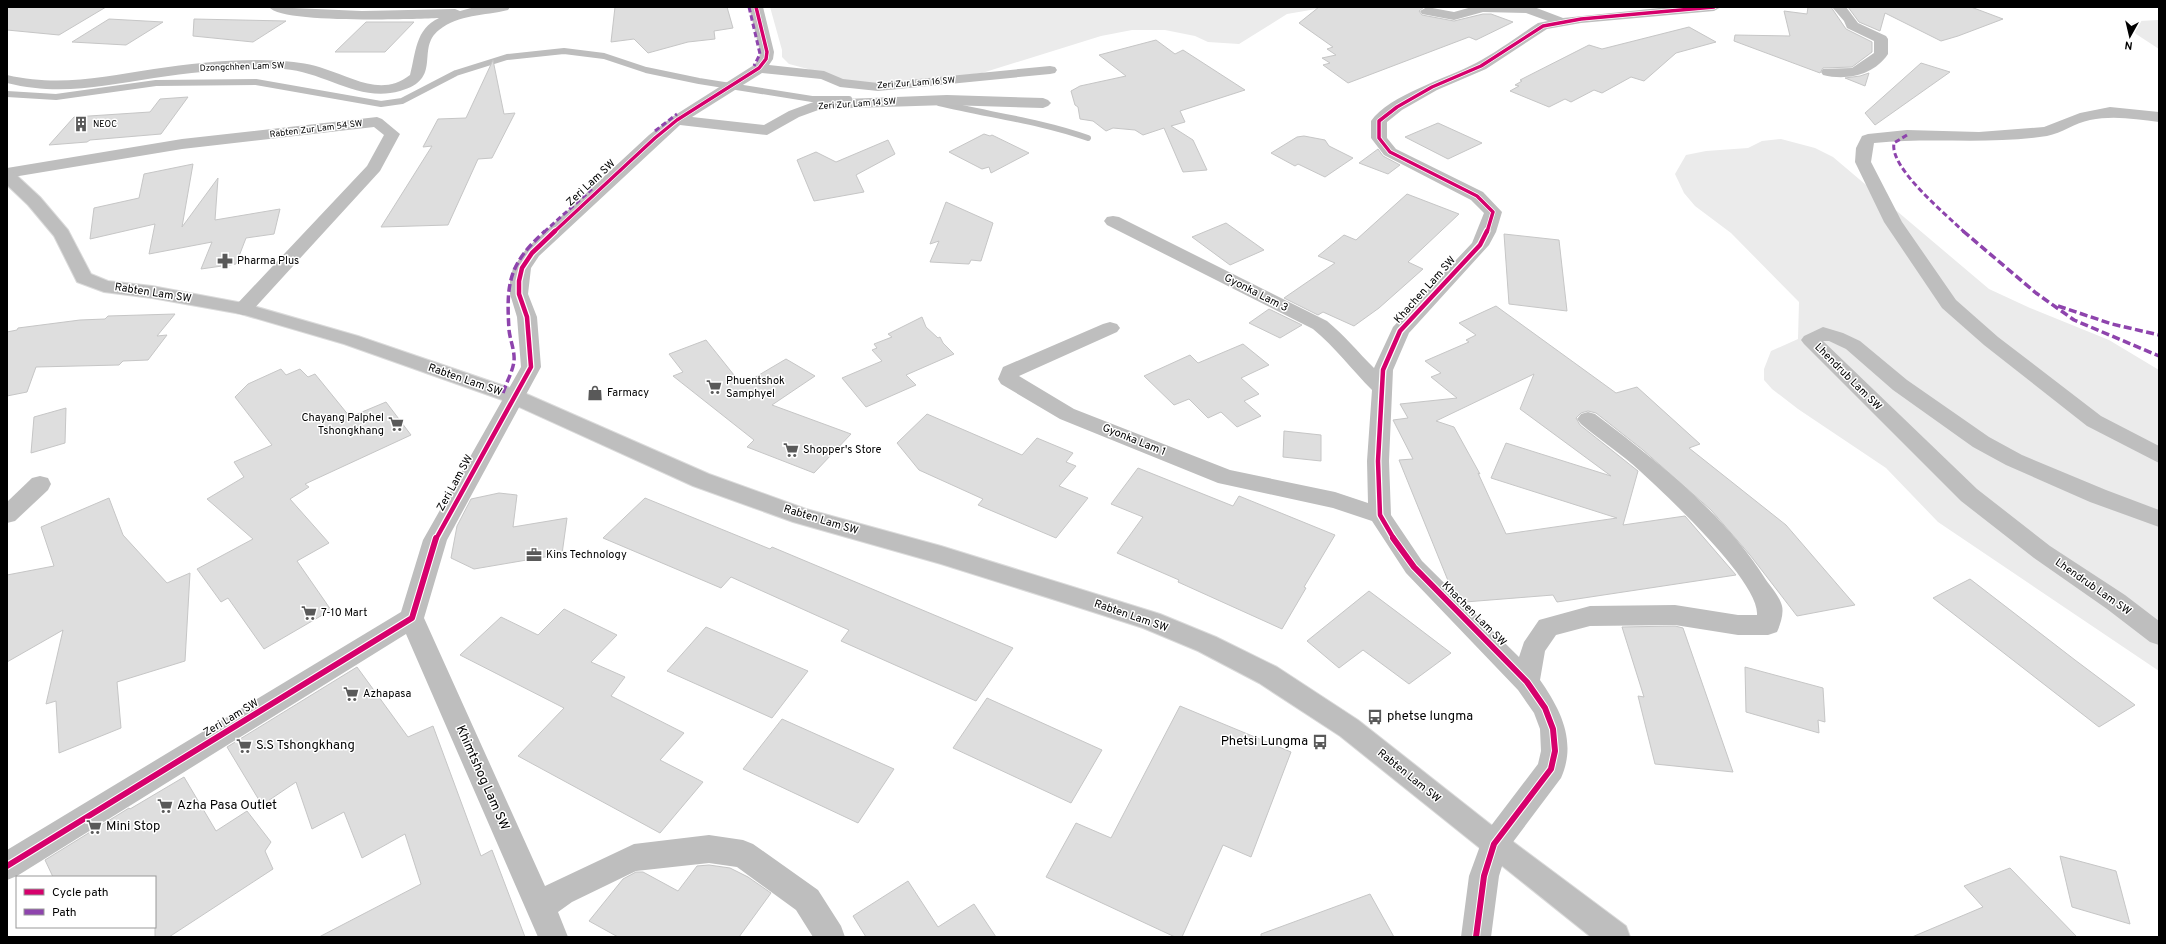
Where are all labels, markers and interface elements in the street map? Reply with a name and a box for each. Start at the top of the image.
north arrow [2110,16,2150,56]
text: N [2124,37,2134,52]
street label: Dzongchhen Lam SW [199,60,285,74]
street label: Zeri Zur Lam 16 SW [877,75,956,91]
street label: Zeri Zur Lam 14 SW [818,96,897,112]
building icon: NEOC [72,115,90,133]
street label: Rabten Zur Lam 54 SW [269,118,363,140]
place label: NEOC [93,119,117,130]
street label: Zeri Lam SW [563,157,619,209]
pharmacy icon: Pharma Plus [216,252,234,270]
street label: Khachen Lam SW [1391,253,1459,327]
place label: Pharma Plus [237,254,299,268]
street label: Gyonka Lam 3 [1222,271,1290,315]
street label: Rabten Lam SW [114,280,192,306]
street label: Lhendrub Lam SW [1811,340,1885,414]
street label: Rabten Lam SW [426,361,504,399]
place label: Phuentshok Samphyel [726,374,785,401]
supermarket icon: Phuentshok Samphyel [705,378,723,396]
shop icon: Farmacy [586,384,604,402]
place label: Farmacy [607,386,649,400]
place label: Chayang Palphel Tshongkhang [301,411,384,438]
supermarket icon: Chayang Palphel Tshongkhang [387,415,405,433]
street label: Gyonka Lam 1 [1100,421,1168,459]
supermarket icon: Shopper's Store [782,441,800,459]
place label: Shopper's Store [803,443,882,457]
street label: Zeri Lam SW [434,452,476,514]
street label: Rabten Lam SW [782,502,860,538]
office icon: Kins Technology [525,546,543,564]
place label: Kins Technology [546,548,627,562]
street label: Lhendrub Lam SW [2052,556,2134,618]
street label: Khachen Lam SW [1439,579,1509,649]
street label: Rabten Lam SW [1092,597,1170,635]
supermarket icon: 7-10 Mart [300,604,318,622]
place label: 7-10 Mart [321,606,367,620]
supermarket icon: Azhapasa [342,685,360,703]
place label: Azhapasa [363,687,411,701]
street label: Zeri Lam SW [201,696,261,740]
bus stop icon: phetse lungma [1366,708,1384,726]
place label: phetse lungma [1387,709,1473,725]
street label: Khimtshog Lam SW [452,723,512,833]
bus stop icon: Phetsi Lungma [1311,733,1329,751]
place label: Phetsi Lungma [1221,734,1308,750]
supermarket icon: S.S Tshongkhang [235,737,253,755]
place label: S.S Tshongkhang [256,738,355,754]
street label: Rabten Lam SW [1374,746,1444,806]
supermarket icon: Azha Pasa Outlet [156,797,174,815]
place label: Azha Pasa Outlet [177,798,277,814]
supermarket icon: Mini Stop [85,818,103,836]
place label: Mini Stop [106,819,160,835]
legend [16,876,156,928]
text: Cycle path [52,885,109,901]
text: Path [52,905,77,921]

